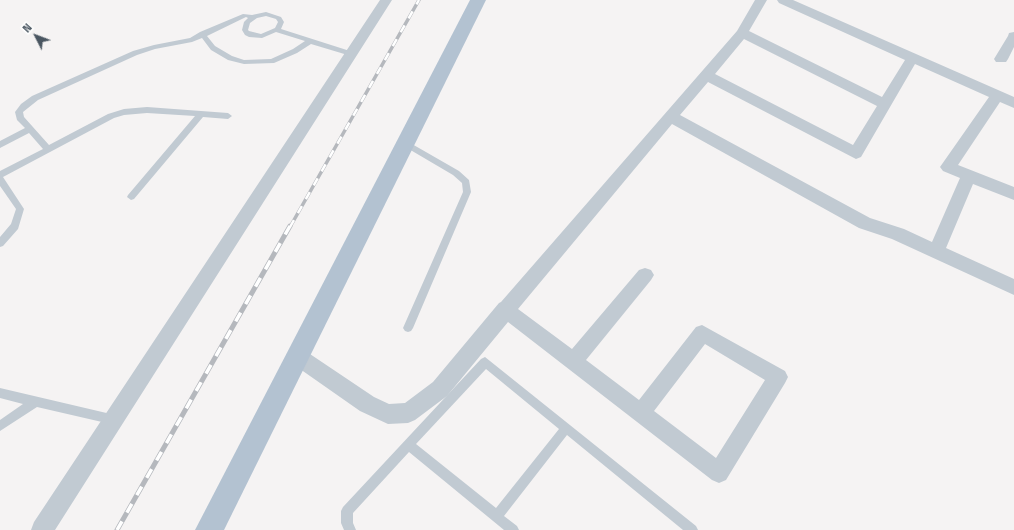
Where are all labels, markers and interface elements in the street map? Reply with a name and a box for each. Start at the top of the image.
north arrow [16,16,56,56]
text: N [19,20,36,36]

